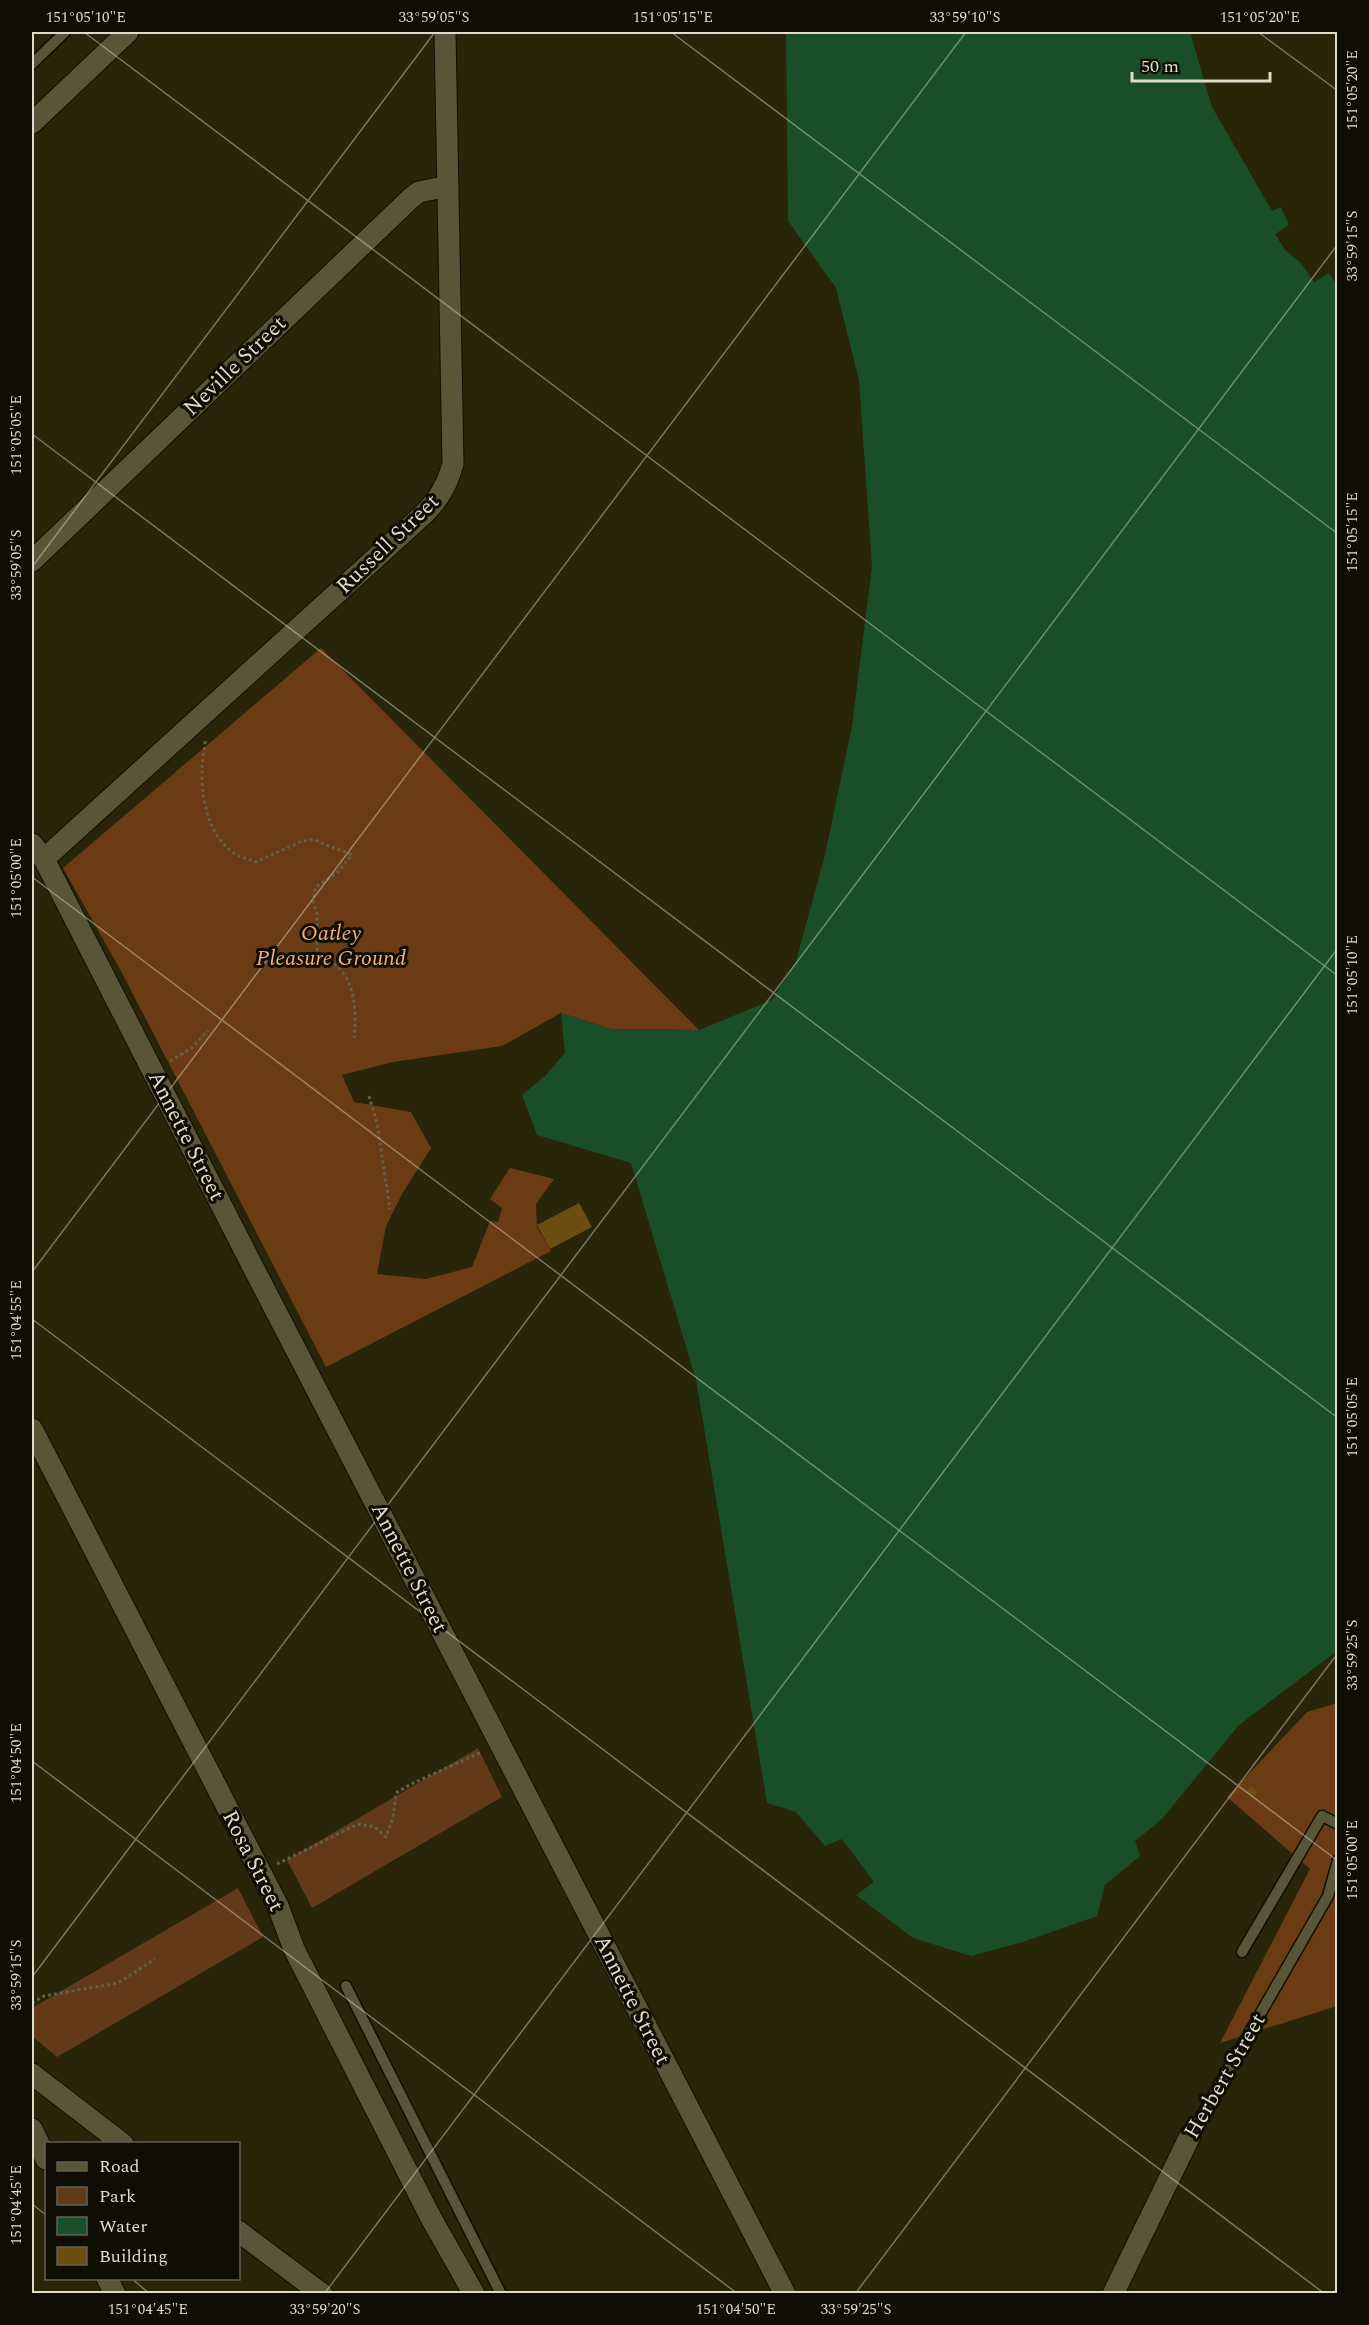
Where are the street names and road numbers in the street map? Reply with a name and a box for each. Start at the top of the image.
street label: Neville Street [176,308,294,424]
street label: Russell Street [329,486,447,602]
street label: Annette Street [139,1065,233,1207]
street label: Annette Street [362,1497,456,1639]
street label: Rosa Street [213,1805,293,1918]
street label: Annette Street [585,1929,679,2071]
street label: Herbert Street [1176,2007,1274,2145]

